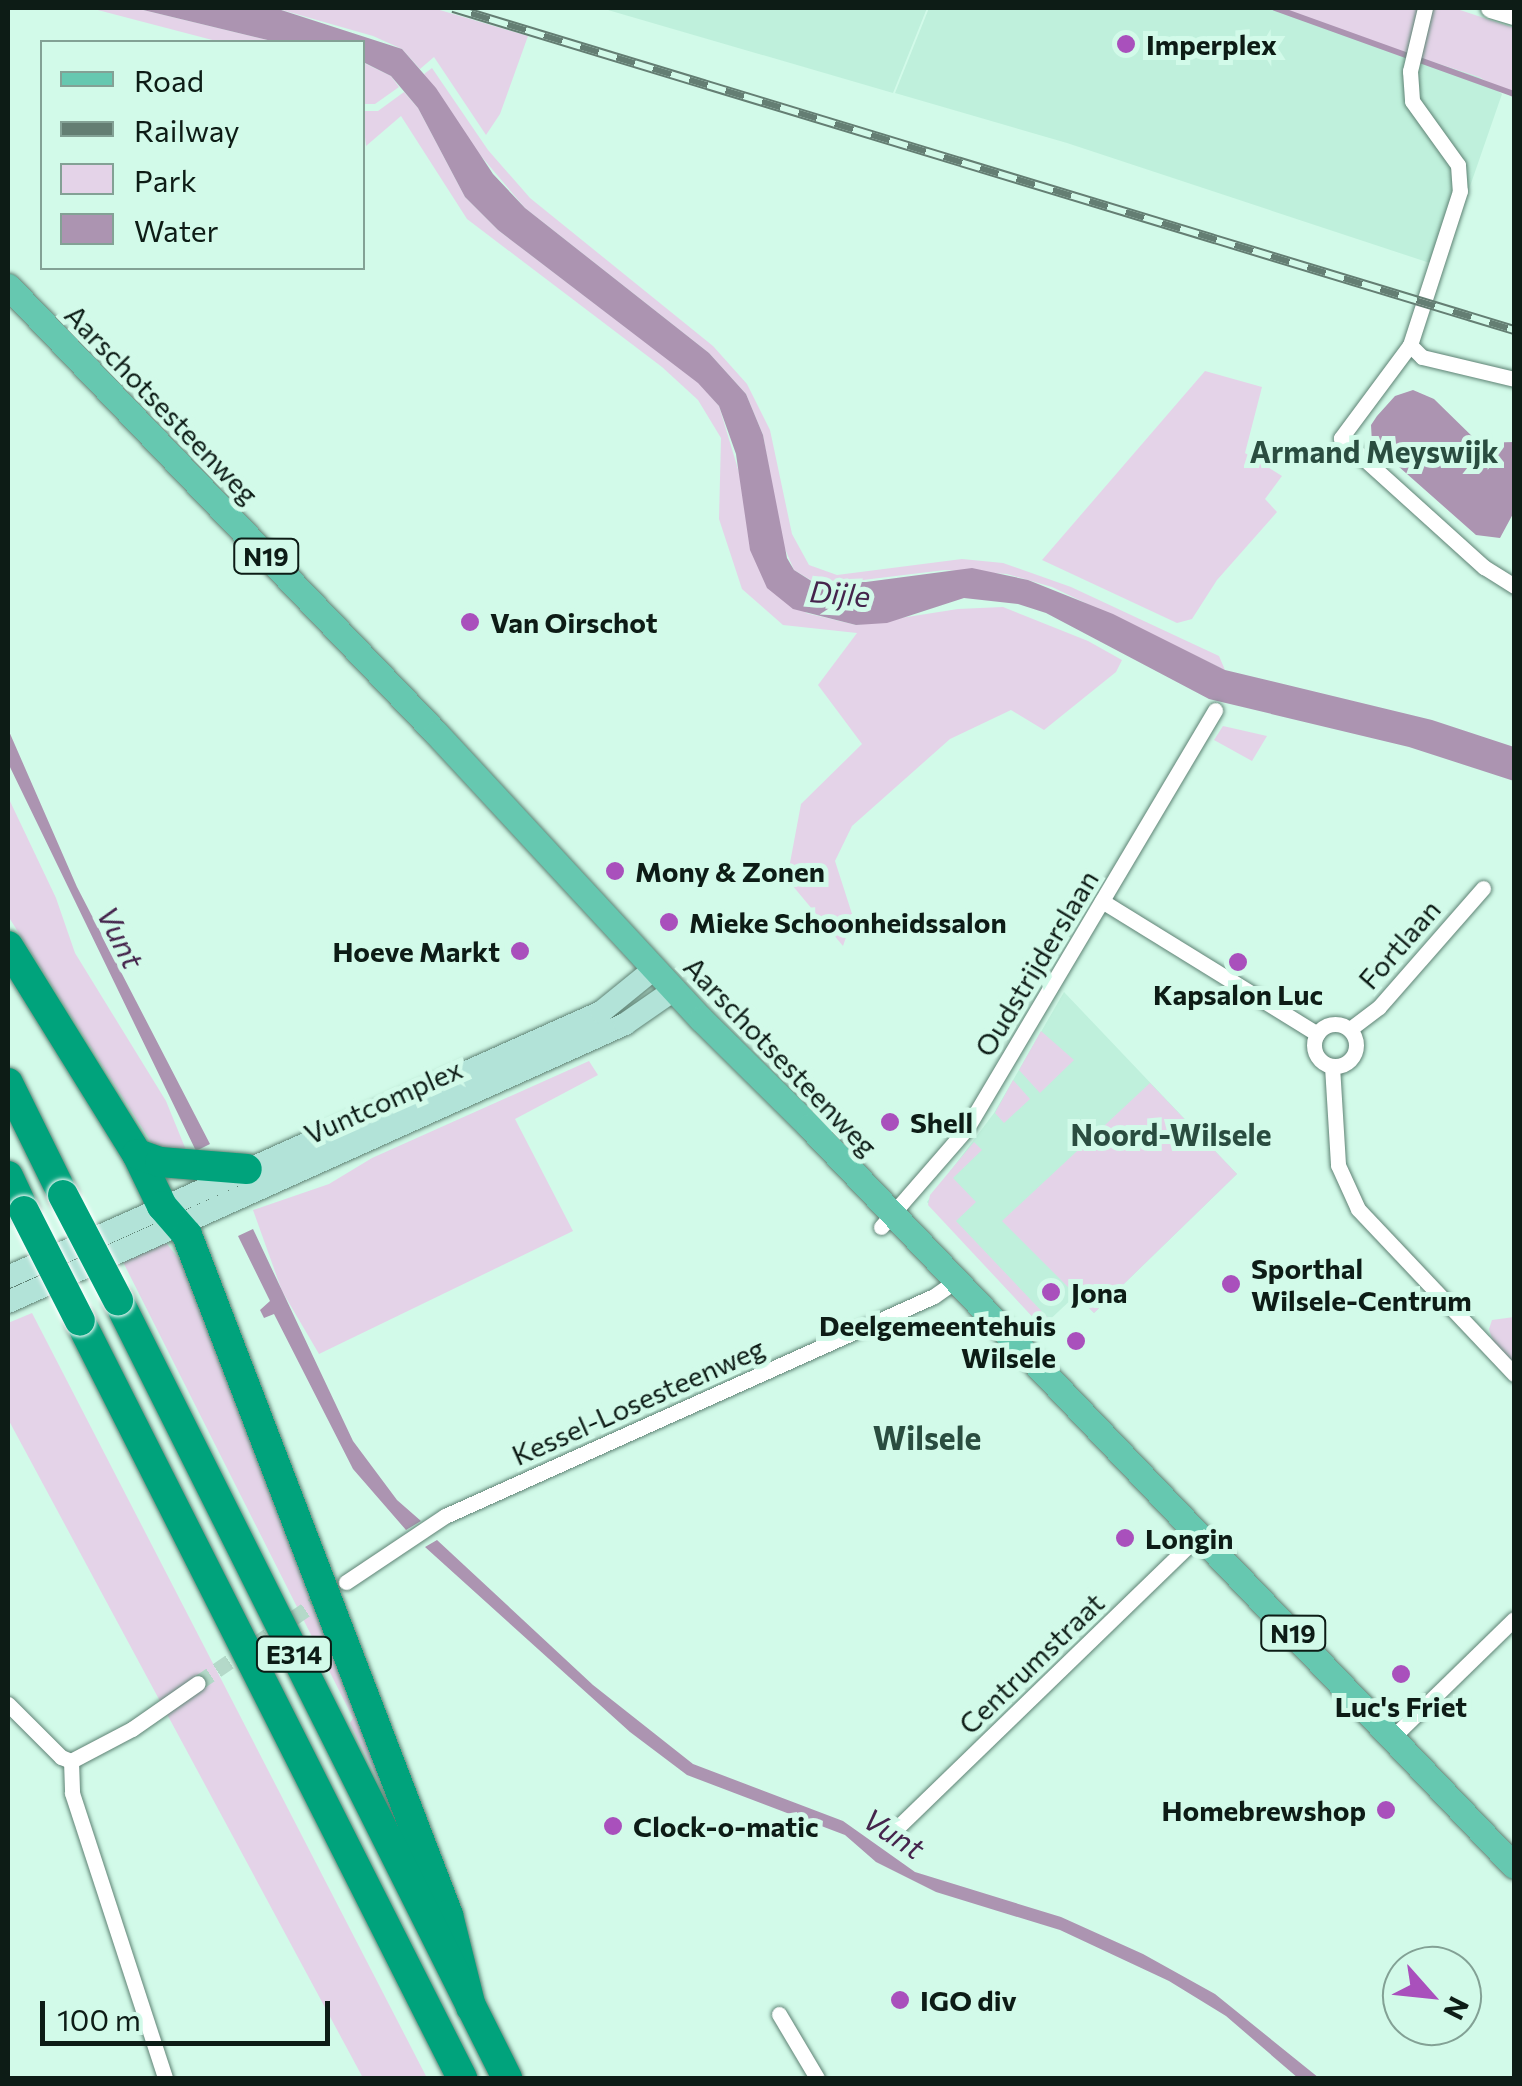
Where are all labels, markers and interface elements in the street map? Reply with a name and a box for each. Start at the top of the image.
place label: Imperplex [1146,27,1277,61]
marker: Imperplex [1115,33,1137,55]
legend [40,40,365,270]
text: Road [134,61,204,98]
text: Railway [134,111,240,148]
text: Park [134,161,197,198]
text: Water [134,211,219,248]
street label: Aarschotsesteenweg [58,298,266,510]
district label: Armand Meyswijk [1249,433,1499,469]
road number: N19 [231,536,301,576]
water label: Dijle [808,572,872,614]
place label: Van Oirschot [490,605,658,639]
marker: Van Oirschot [459,611,481,633]
place label: Mony & Zonen [635,854,825,888]
marker: Mony & Zonen [604,860,626,882]
street label: Oudstrijderslaan [967,864,1105,1062]
street label: Fortlaan [1351,892,1447,996]
water label: Vunt [90,900,152,974]
place label: Mieke Schoonheidssalon [689,905,1007,939]
marker: Mieke Schoonheidssalon [658,911,680,933]
place label: Hoeve Markt [332,934,500,968]
marker: Hoeve Markt [509,940,531,962]
street label: Aarschotsesteenweg [677,950,885,1162]
marker: Kapsalon Luc [1227,951,1249,973]
place label: Kapsalon Luc [1153,977,1323,1011]
street label: Vuntcomplex [299,1051,467,1151]
place label: Shell [910,1105,973,1139]
marker: Shell [879,1111,901,1133]
district label: Noord-Wilsele [1070,1116,1272,1152]
place label: Sporthal Wilsele-Centrum [1251,1251,1472,1317]
marker: Sporthal Wilsele-Centrum [1220,1273,1242,1295]
place label: Jona [1071,1275,1128,1309]
marker: Jona [1040,1281,1062,1303]
place label: Deelgemeentehuis Wilsele [819,1308,1056,1374]
street label: Kessel-Losesteenweg [507,1330,769,1472]
marker: Deelgemeentehuis Wilsele [1065,1330,1087,1352]
district label: Wilsele [873,1418,981,1456]
place label: Longin [1145,1521,1234,1555]
marker: Longin [1114,1527,1136,1549]
street label: Centrumstraat [952,1585,1110,1741]
road number: N19 [1258,1613,1328,1653]
road number: E314 [254,1634,334,1674]
marker: Luc's Friet [1390,1663,1412,1685]
place label: Luc's Friet [1335,1689,1467,1723]
place label: Homebrewshop [1161,1793,1366,1827]
marker: Homebrewshop [1375,1799,1397,1821]
water label: Vunt [857,1800,931,1866]
place label: Clock-o-matic [633,1809,819,1843]
marker: Clock-o-matic [602,1815,624,1837]
north arrow [1382,1946,1482,2046]
scale bar [45,1981,335,2043]
place label: IGO div [920,1983,1017,2017]
marker: IGO div [889,1989,911,2011]
text: N [1437,1992,1477,2026]
text: 100 m [57,2000,141,2037]

